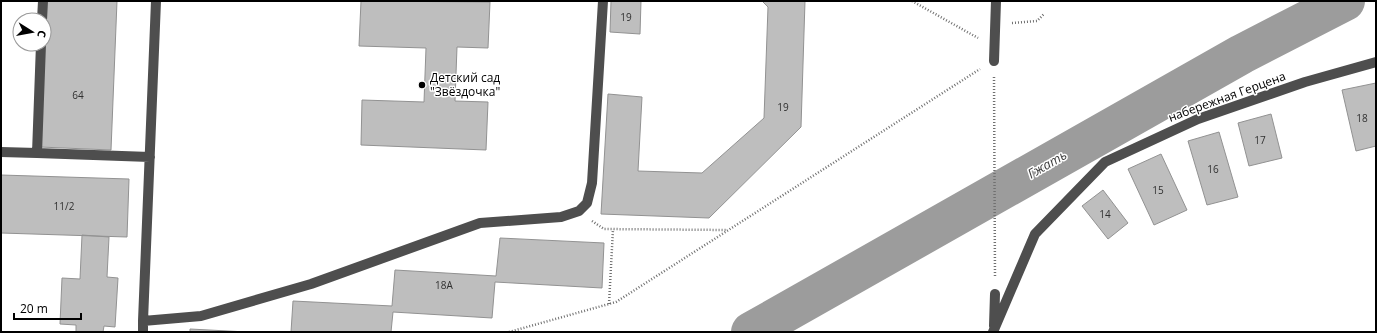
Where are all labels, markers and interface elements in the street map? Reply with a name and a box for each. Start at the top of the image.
house number: 19 [620,10,632,24]
north arrow [12,12,52,52]
text: С [34,29,50,39]
street label: набережная Герцена [1166,67,1288,126]
place label: Детский сад "Звёздочка" [430,69,500,100]
marker: Детский сад "Звёздочка" [417,80,427,90]
house number: 64 [72,88,84,102]
house number: 19 [777,100,789,114]
house number: 18 [1356,111,1368,125]
house number: 17 [1254,133,1266,147]
water label: Гжать [1024,146,1070,182]
house number: 16 [1207,162,1219,176]
house number: 15 [1152,183,1164,197]
house number: 11/2 [54,199,75,213]
house number: 14 [1099,207,1111,221]
house number: 18А [435,278,454,292]
scale bar [14,295,81,321]
text: 20 m [20,300,48,317]

